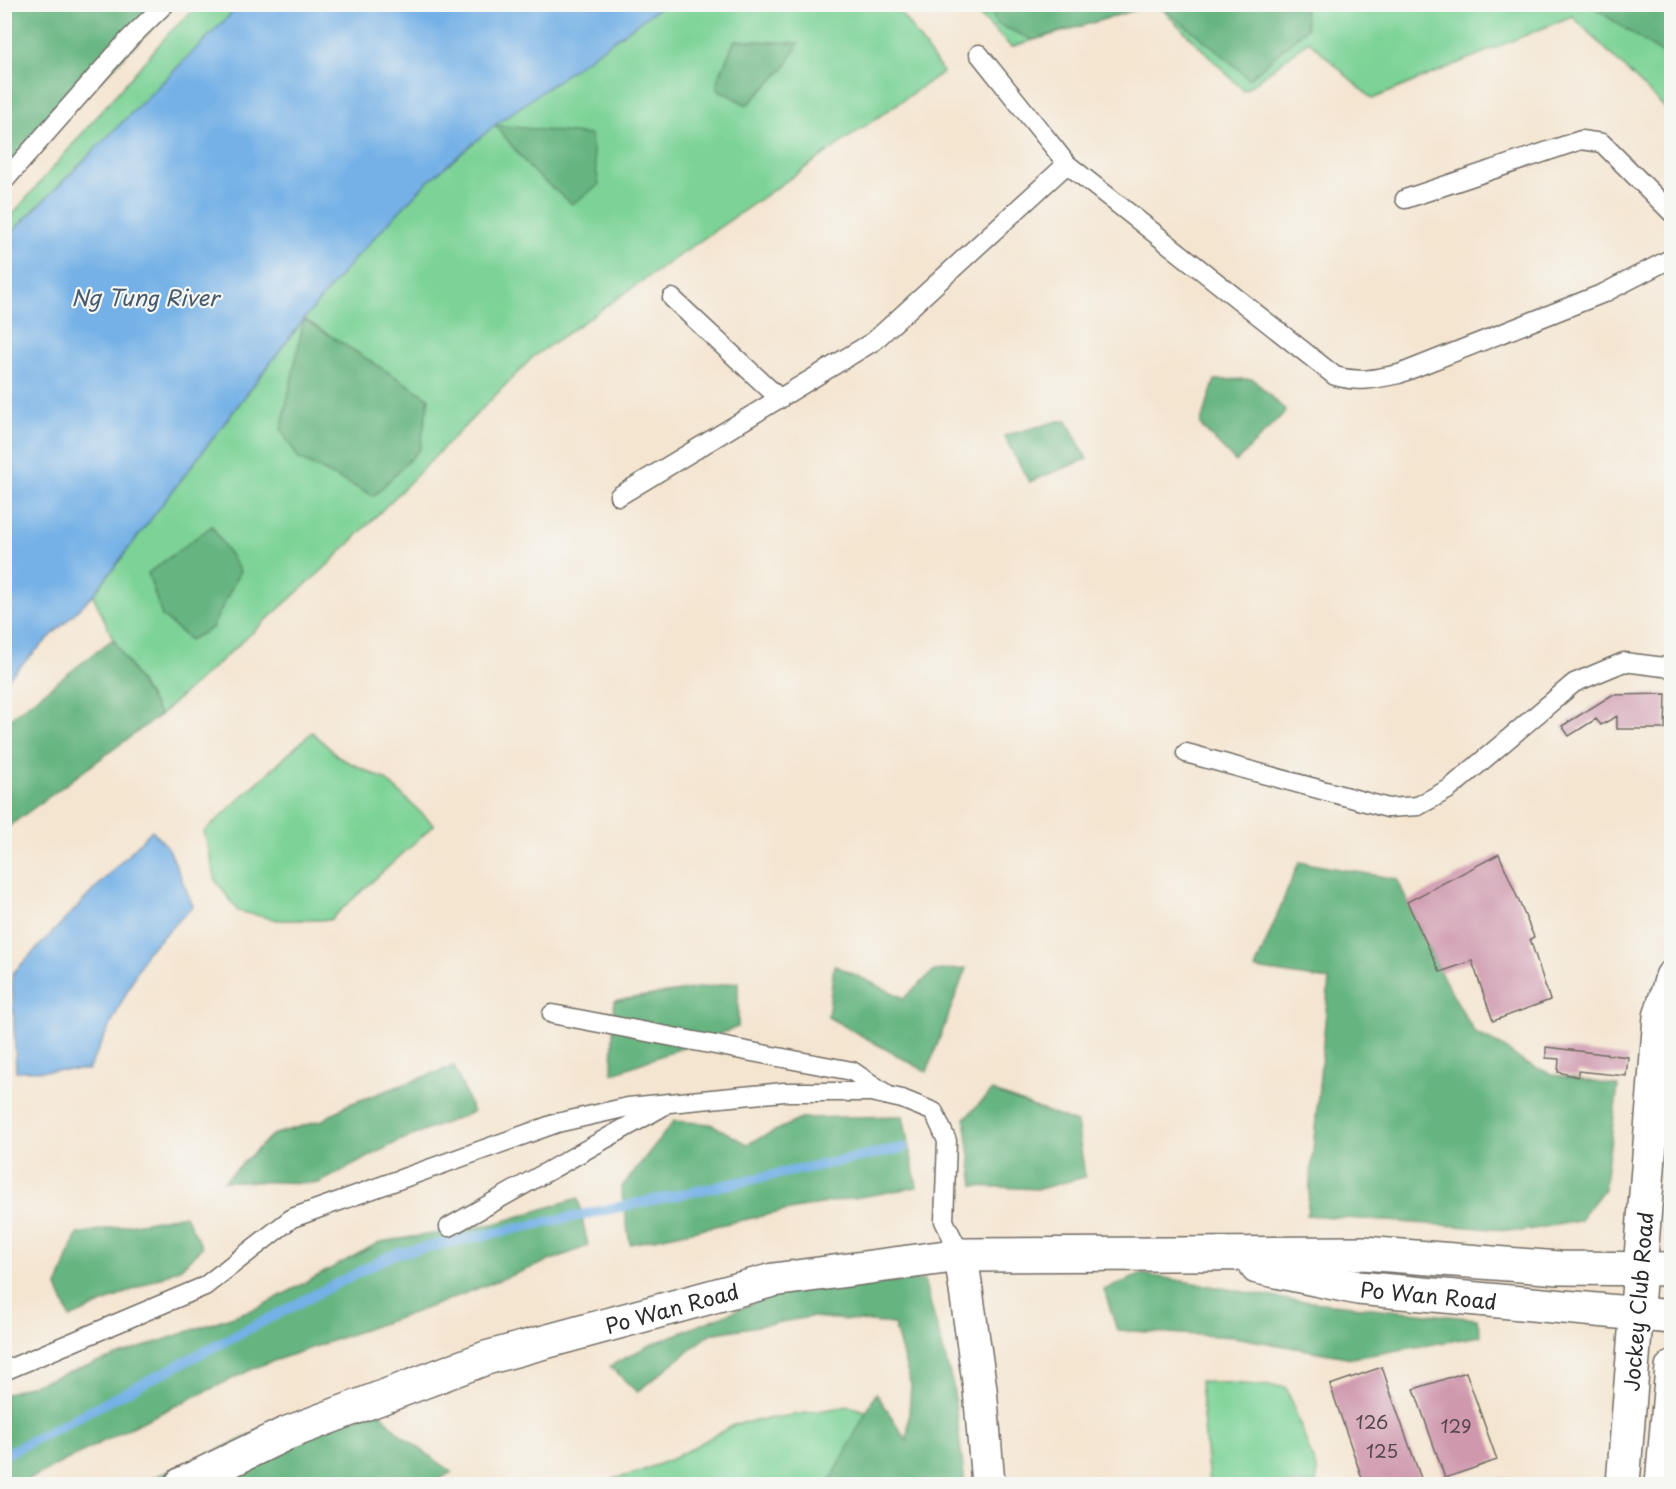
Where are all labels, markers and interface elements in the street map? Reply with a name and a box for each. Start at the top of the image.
water label: Ng Tung River [71,280,222,313]
street label: Jockey Club Road [1614,1211,1661,1393]
street label: Po Wan Road [1359,1272,1498,1317]
street label: Po Wan Road [601,1274,742,1341]
house number: 126 [1356,1408,1388,1435]
house number: 129 [1440,1412,1472,1439]
house number: 125 [1366,1437,1398,1464]

